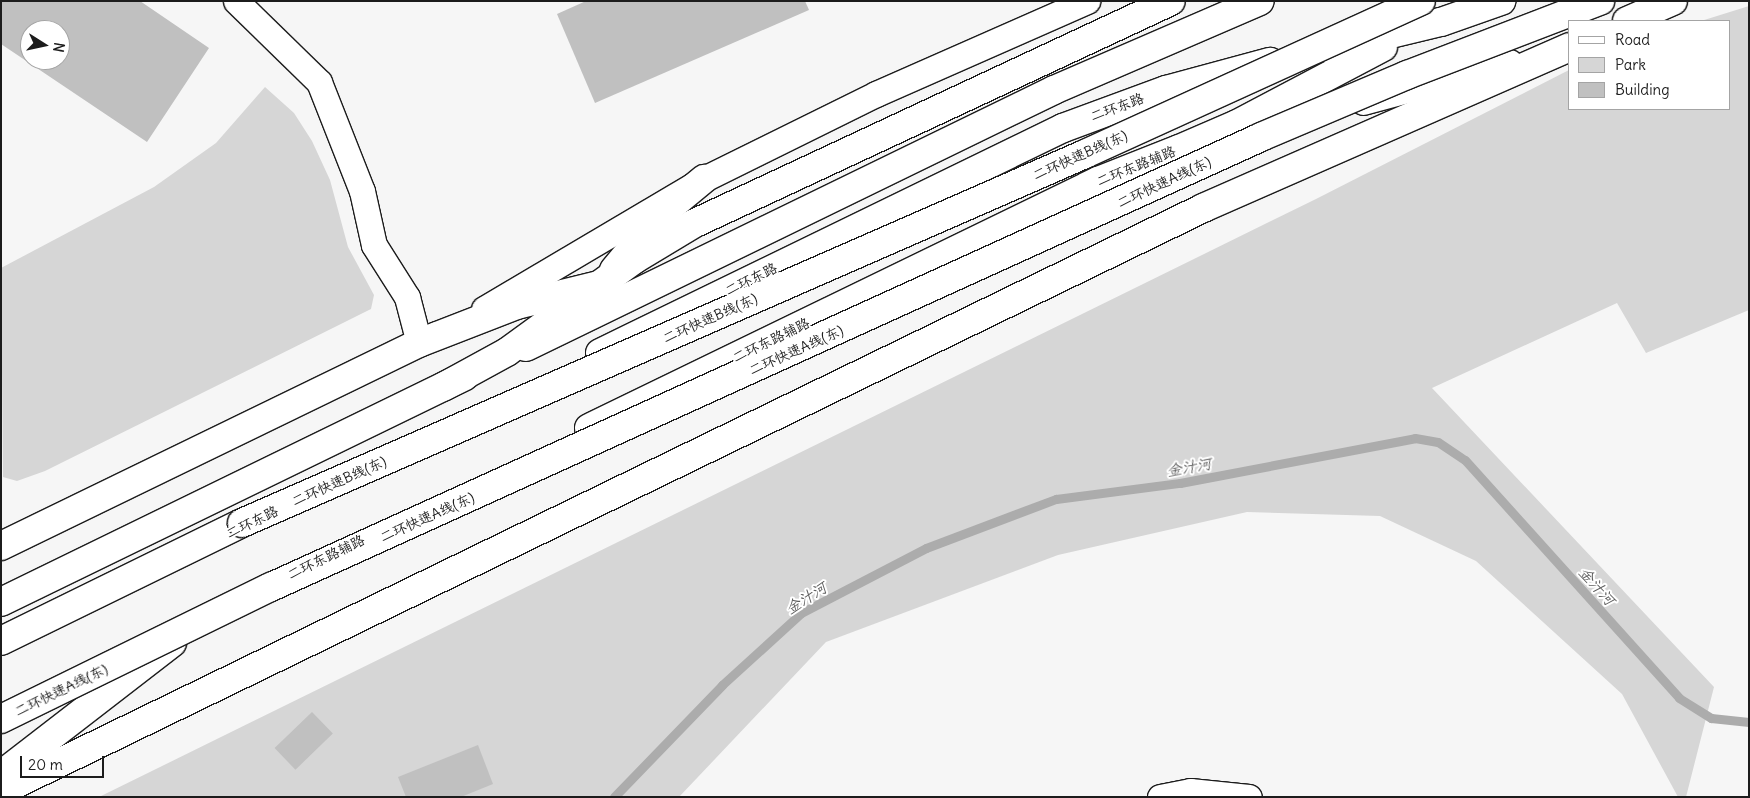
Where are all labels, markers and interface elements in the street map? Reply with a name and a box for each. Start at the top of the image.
north arrow [20,20,70,70]
legend [1568,20,1730,110]
text: Road [1615,30,1650,49]
text: N [49,41,68,54]
text: Park [1615,55,1646,74]
text: Building [1615,80,1670,99]
street label: 二环东路 [1088,90,1146,124]
street label: 二环快速B线(东) [1030,127,1130,183]
street label: 二环东路辅路 [1094,142,1178,190]
street label: 二环快速A线(东) [1114,153,1214,211]
street label: 二环东路 [722,259,780,299]
street label: 二环快速B线(东) [660,290,760,346]
street label: 二环东路辅路 [730,314,812,366]
street label: 二环快速A线(东) [746,322,846,378]
street label: 二环快速B线(东) [289,453,389,509]
water label: 金汁河 [1165,454,1213,480]
street label: 二环快速A线(东) [377,489,477,545]
street label: 二环东路 [223,502,281,542]
street label: 二环东路辅路 [285,531,367,583]
water label: 金汁河 [1575,563,1619,609]
water label: 金汁河 [782,578,830,618]
street label: 二环快速A线(东) [12,660,110,720]
scale bar [22,746,106,778]
text: 20 m [28,755,63,774]

